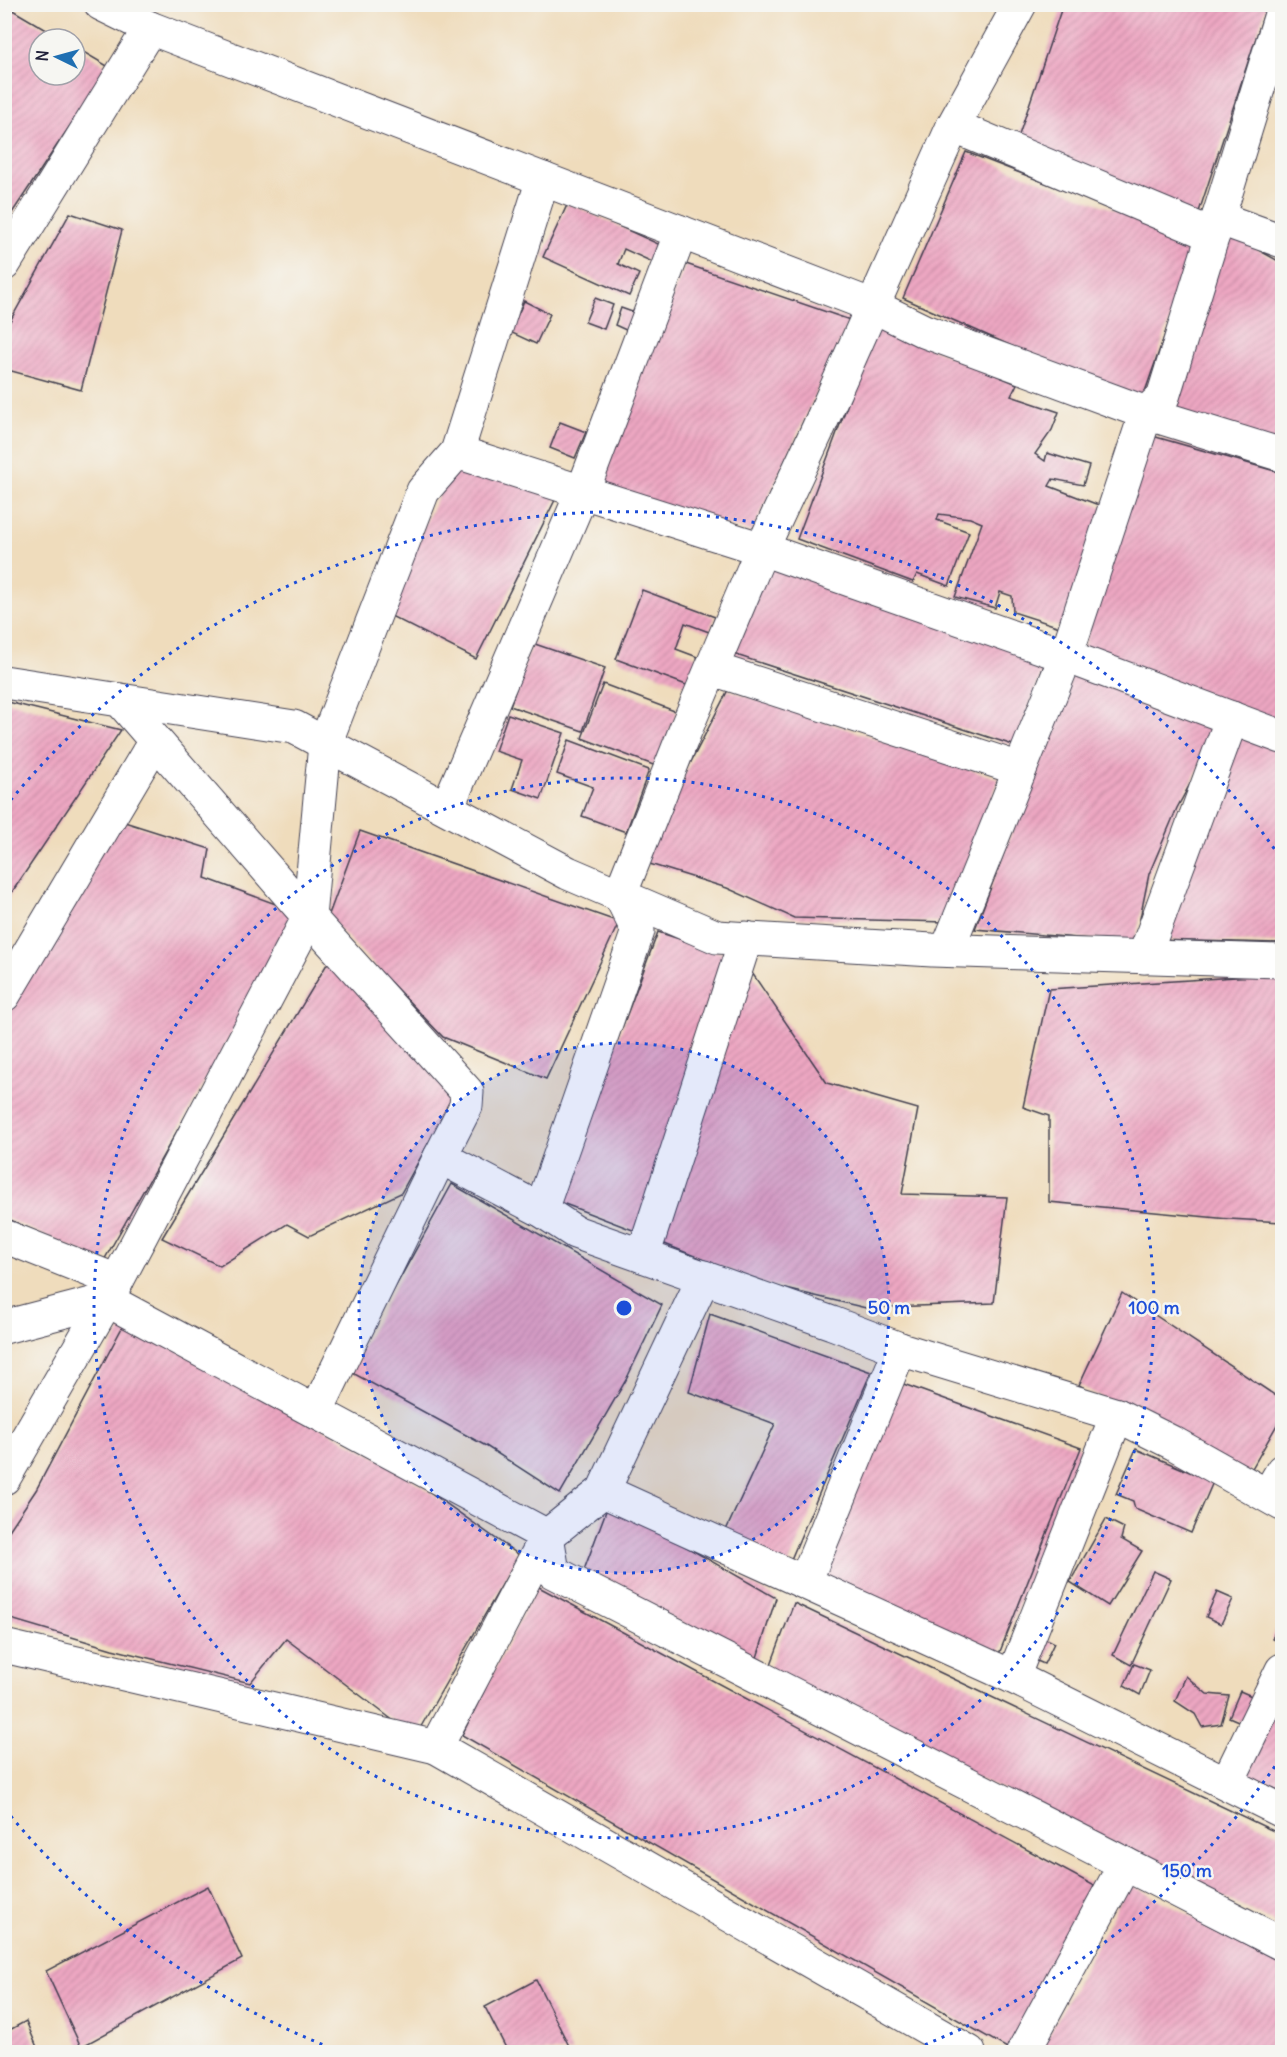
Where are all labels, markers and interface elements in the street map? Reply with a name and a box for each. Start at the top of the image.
north arrow [27,27,87,87]
text: N [32,49,53,62]
text: 50 m [868,1296,910,1319]
text: 100 m [1129,1296,1180,1319]
centre of rings [614,1298,634,1318]
text: 150 m [1162,1859,1212,1882]

